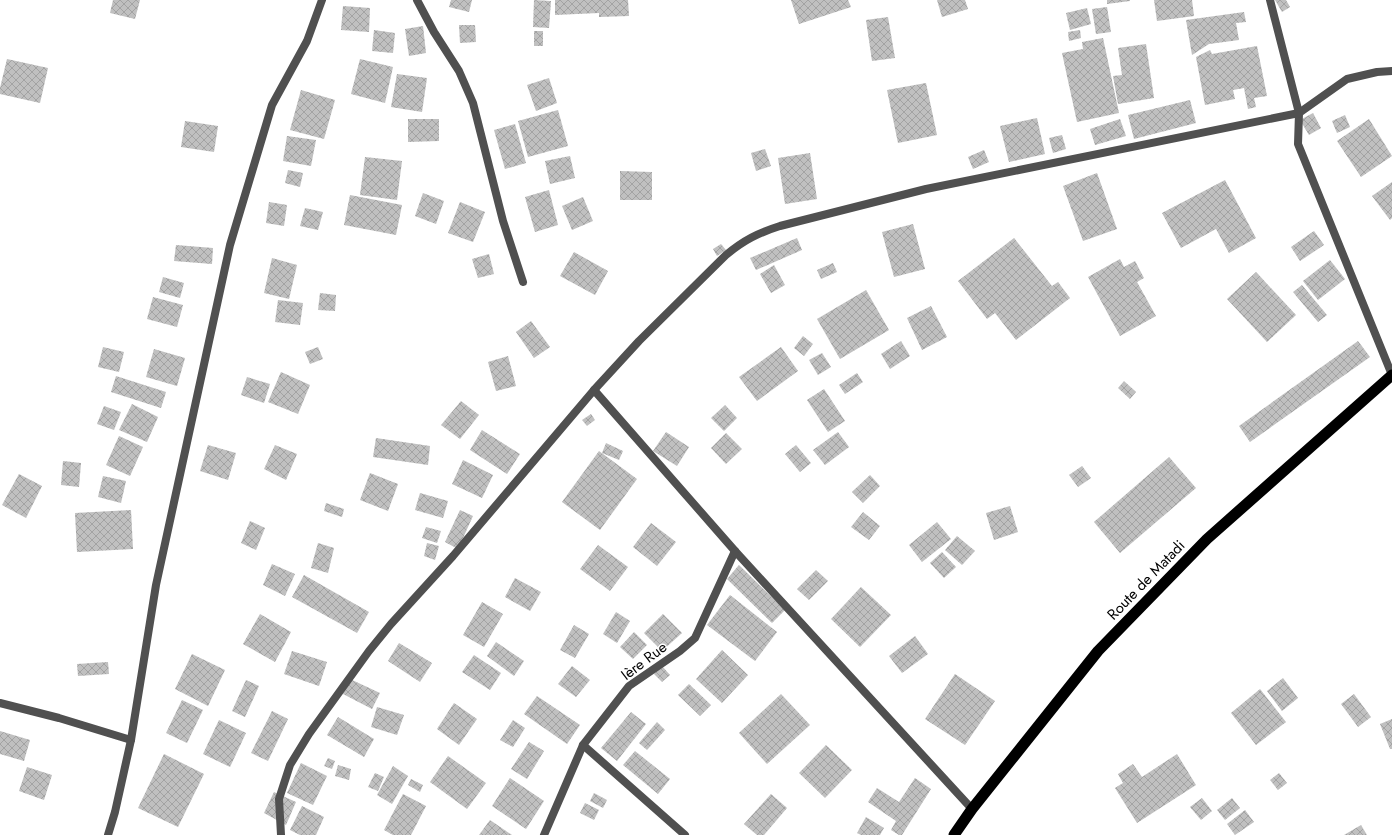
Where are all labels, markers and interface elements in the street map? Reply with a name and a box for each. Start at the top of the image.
street label: Route de Matadi [1102,535,1190,625]
street label: Ière Rue [616,636,672,686]

